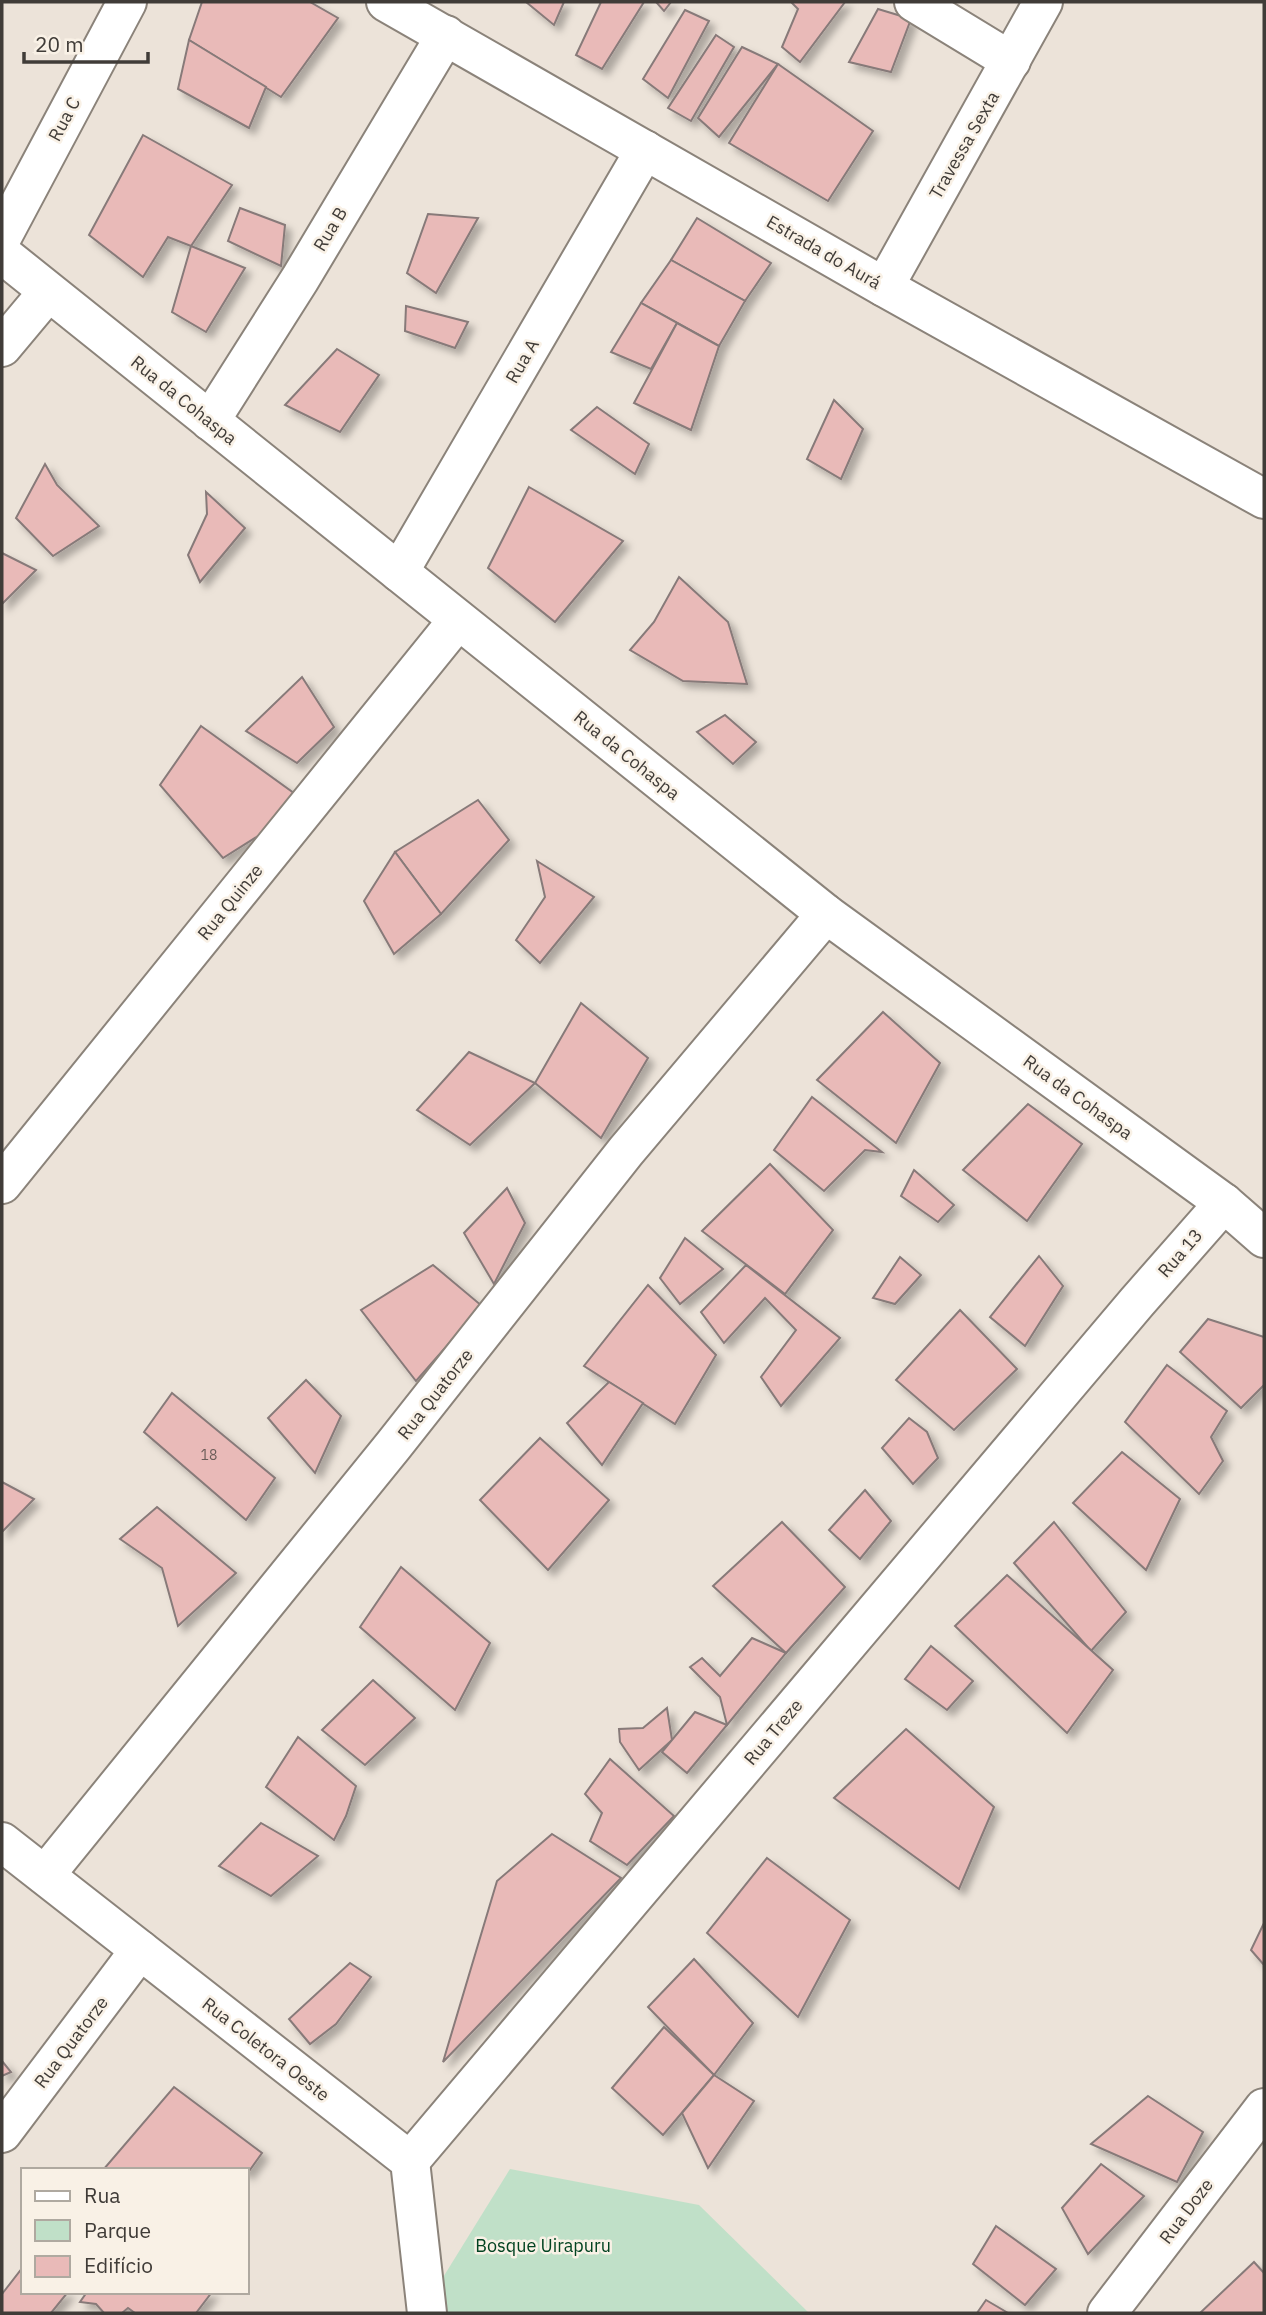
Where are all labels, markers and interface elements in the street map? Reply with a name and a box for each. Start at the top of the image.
scale bar [24,21,149,65]
text: 20 m [35,30,84,58]
street label: Travessa Sexta [924,87,1004,203]
street label: Rua C [43,93,85,145]
street label: Rua B [308,203,352,255]
street label: Estrada do Aurá [763,210,886,294]
street label: Rua A [500,334,544,387]
street label: Rua da Cohaspa [126,350,242,450]
street label: Rua da Cohaspa [569,705,685,805]
street label: Rua Quinze [192,859,268,945]
street label: Rua da Cohaspa [1019,1050,1138,1145]
street label: Rua 13 [1153,1224,1207,1282]
street label: Rua Quatorze [392,1344,478,1444]
house number: 18 [201,1446,217,1464]
street label: Rua Treze [739,1694,807,1770]
street label: Rua Quatorze [29,1991,113,2093]
street label: Rua Coletora Oeste [198,1992,335,2106]
legend [21,2168,248,2294]
street label: Rua Doze [1154,2174,1218,2248]
text: Rua [84,2181,121,2209]
text: Parque [84,2216,151,2244]
park label: Bosque Uirapuru [475,2234,611,2257]
text: Edifício [84,2251,153,2279]

